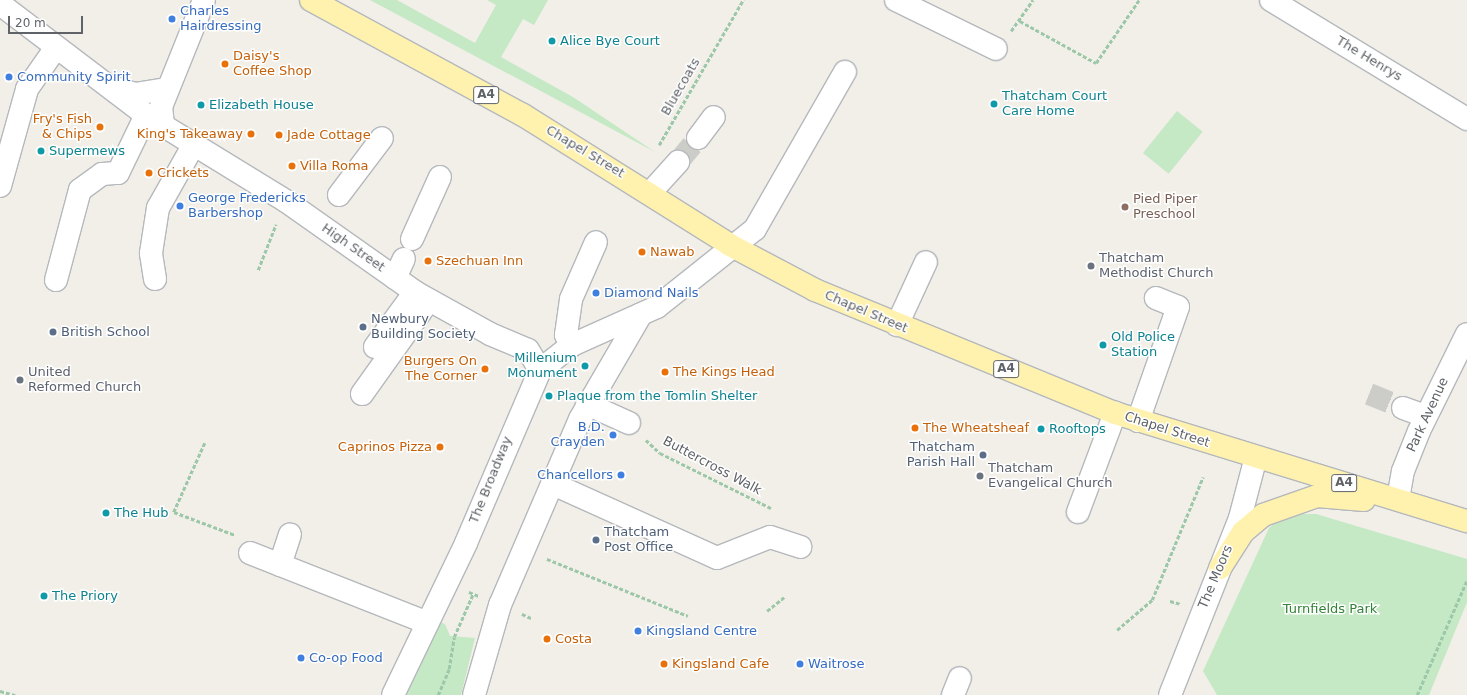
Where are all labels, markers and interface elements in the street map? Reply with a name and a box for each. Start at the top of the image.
place label: Charles Hairdressing [180,4,261,35]
scale bar [10,8,85,34]
marker: Charles Hairdressing [167,14,177,24]
text: 20 m [15,16,46,30]
place label: Alice Bye Court [560,33,660,49]
street label: The Henrys [1333,33,1405,85]
marker: Alice Bye Court [547,36,557,46]
place label: Daisy's Coffee Shop [233,49,312,80]
street label: Bluecoats [658,56,704,118]
marker: Daisy's Coffee Shop [220,59,230,69]
place label: Community Spirit [17,69,131,85]
marker: Community Spirit [4,72,14,82]
road number: A4 [473,85,499,105]
place label: Thatcham Court Care Home [1002,89,1107,120]
place label: Elizabeth House [209,97,314,113]
marker: Thatcham Court Care Home [989,99,999,109]
marker: Elizabeth House [196,100,206,110]
place label: Fry's Fish & Chips [33,112,92,143]
marker: Fry's Fish & Chips [95,122,105,132]
street label: Chapel Street [543,122,627,182]
place label: King's Takeaway [137,126,243,142]
place label: Jade Cottage [287,127,371,143]
marker: King's Takeaway [246,129,256,139]
marker: Jade Cottage [274,130,284,140]
place label: Supermews [49,143,125,159]
marker: Supermews [36,146,46,156]
place label: Villa Roma [300,158,369,174]
marker: Villa Roma [287,161,297,171]
place label: Crickets [157,165,209,181]
marker: Crickets [144,168,154,178]
place label: George Fredericks Barbershop [188,191,306,222]
place label: Pied Piper Preschool [1133,192,1197,223]
marker: George Fredericks Barbershop [175,201,185,211]
marker: Pied Piper Preschool [1120,202,1130,212]
street label: High Street [318,221,388,275]
place label: Nawab [650,244,695,260]
marker: Nawab [637,247,647,257]
place label: Thatcham Methodist Church [1099,251,1213,282]
place label: Szechuan Inn [436,253,523,269]
marker: Szechuan Inn [423,256,433,266]
marker: Thatcham Methodist Church [1086,261,1096,271]
place label: Diamond Nails [604,285,699,301]
street label: Chapel Street [822,287,910,337]
marker: Diamond Nails [591,288,601,298]
place label: Newbury Building Society [371,312,476,343]
marker: Newbury Building Society [358,322,368,332]
place label: British School [61,324,150,340]
marker: British School [48,327,58,337]
place label: Old Police Station [1111,330,1175,361]
marker: Old Police Station [1098,340,1108,350]
place label: Millenium Monument [507,351,577,382]
place label: Burgers On The Corner [404,354,477,385]
road number: A4 [993,359,1019,379]
marker: Millenium Monument [580,361,590,371]
marker: Burgers On The Corner [480,364,490,374]
place label: The Kings Head [673,364,775,380]
place label: United Reformed Church [28,365,141,396]
marker: The Kings Head [660,367,670,377]
marker: United Reformed Church [15,375,25,385]
street label: Park Avenue [1404,375,1452,455]
place label: Plaque from the Tomlin Shelter [557,388,757,404]
marker: Plaque from the Tomlin Shelter [544,391,554,401]
street label: Chapel Street [1122,409,1212,451]
place label: B.D. Crayden [550,420,605,451]
place label: The Wheatsheaf [923,420,1029,436]
place label: Rooftops [1049,421,1106,437]
marker: The Wheatsheaf [910,423,920,433]
marker: Rooftops [1036,424,1046,434]
marker: B.D. Crayden [608,430,618,440]
street label: Buttercross Walk [660,433,764,499]
street label: The Broadway [466,434,516,526]
place label: Caprinos Pizza [338,439,432,455]
place label: Thatcham Parish Hall [907,440,975,471]
marker: Caprinos Pizza [435,442,445,452]
marker: Thatcham Parish Hall [978,450,988,460]
place label: Thatcham Evangelical Church [988,461,1112,492]
place label: Chancellors [537,467,613,483]
marker: Chancellors [616,470,626,480]
marker: Thatcham Evangelical Church [975,471,985,481]
road number: A4 [1331,473,1357,493]
place label: The Hub [114,505,169,521]
marker: The Hub [101,508,111,518]
place label: Thatcham Post Office [604,525,673,556]
marker: Thatcham Post Office [591,535,601,545]
street label: The Moors [1196,543,1236,611]
place label: The Priory [52,588,118,604]
marker: The Priory [39,591,49,601]
park label: Turnfields Park [1283,601,1377,617]
place label: Kingsland Centre [646,623,757,639]
marker: Kingsland Centre [633,626,643,636]
place label: Costa [555,631,592,647]
marker: Costa [542,634,552,644]
place label: Co-op Food [309,650,383,666]
marker: Co-op Food [296,653,306,663]
place label: Kingsland Cafe [672,656,769,672]
place label: Waitrose [808,656,864,672]
marker: Kingsland Cafe [659,659,669,669]
marker: Waitrose [795,659,805,669]

